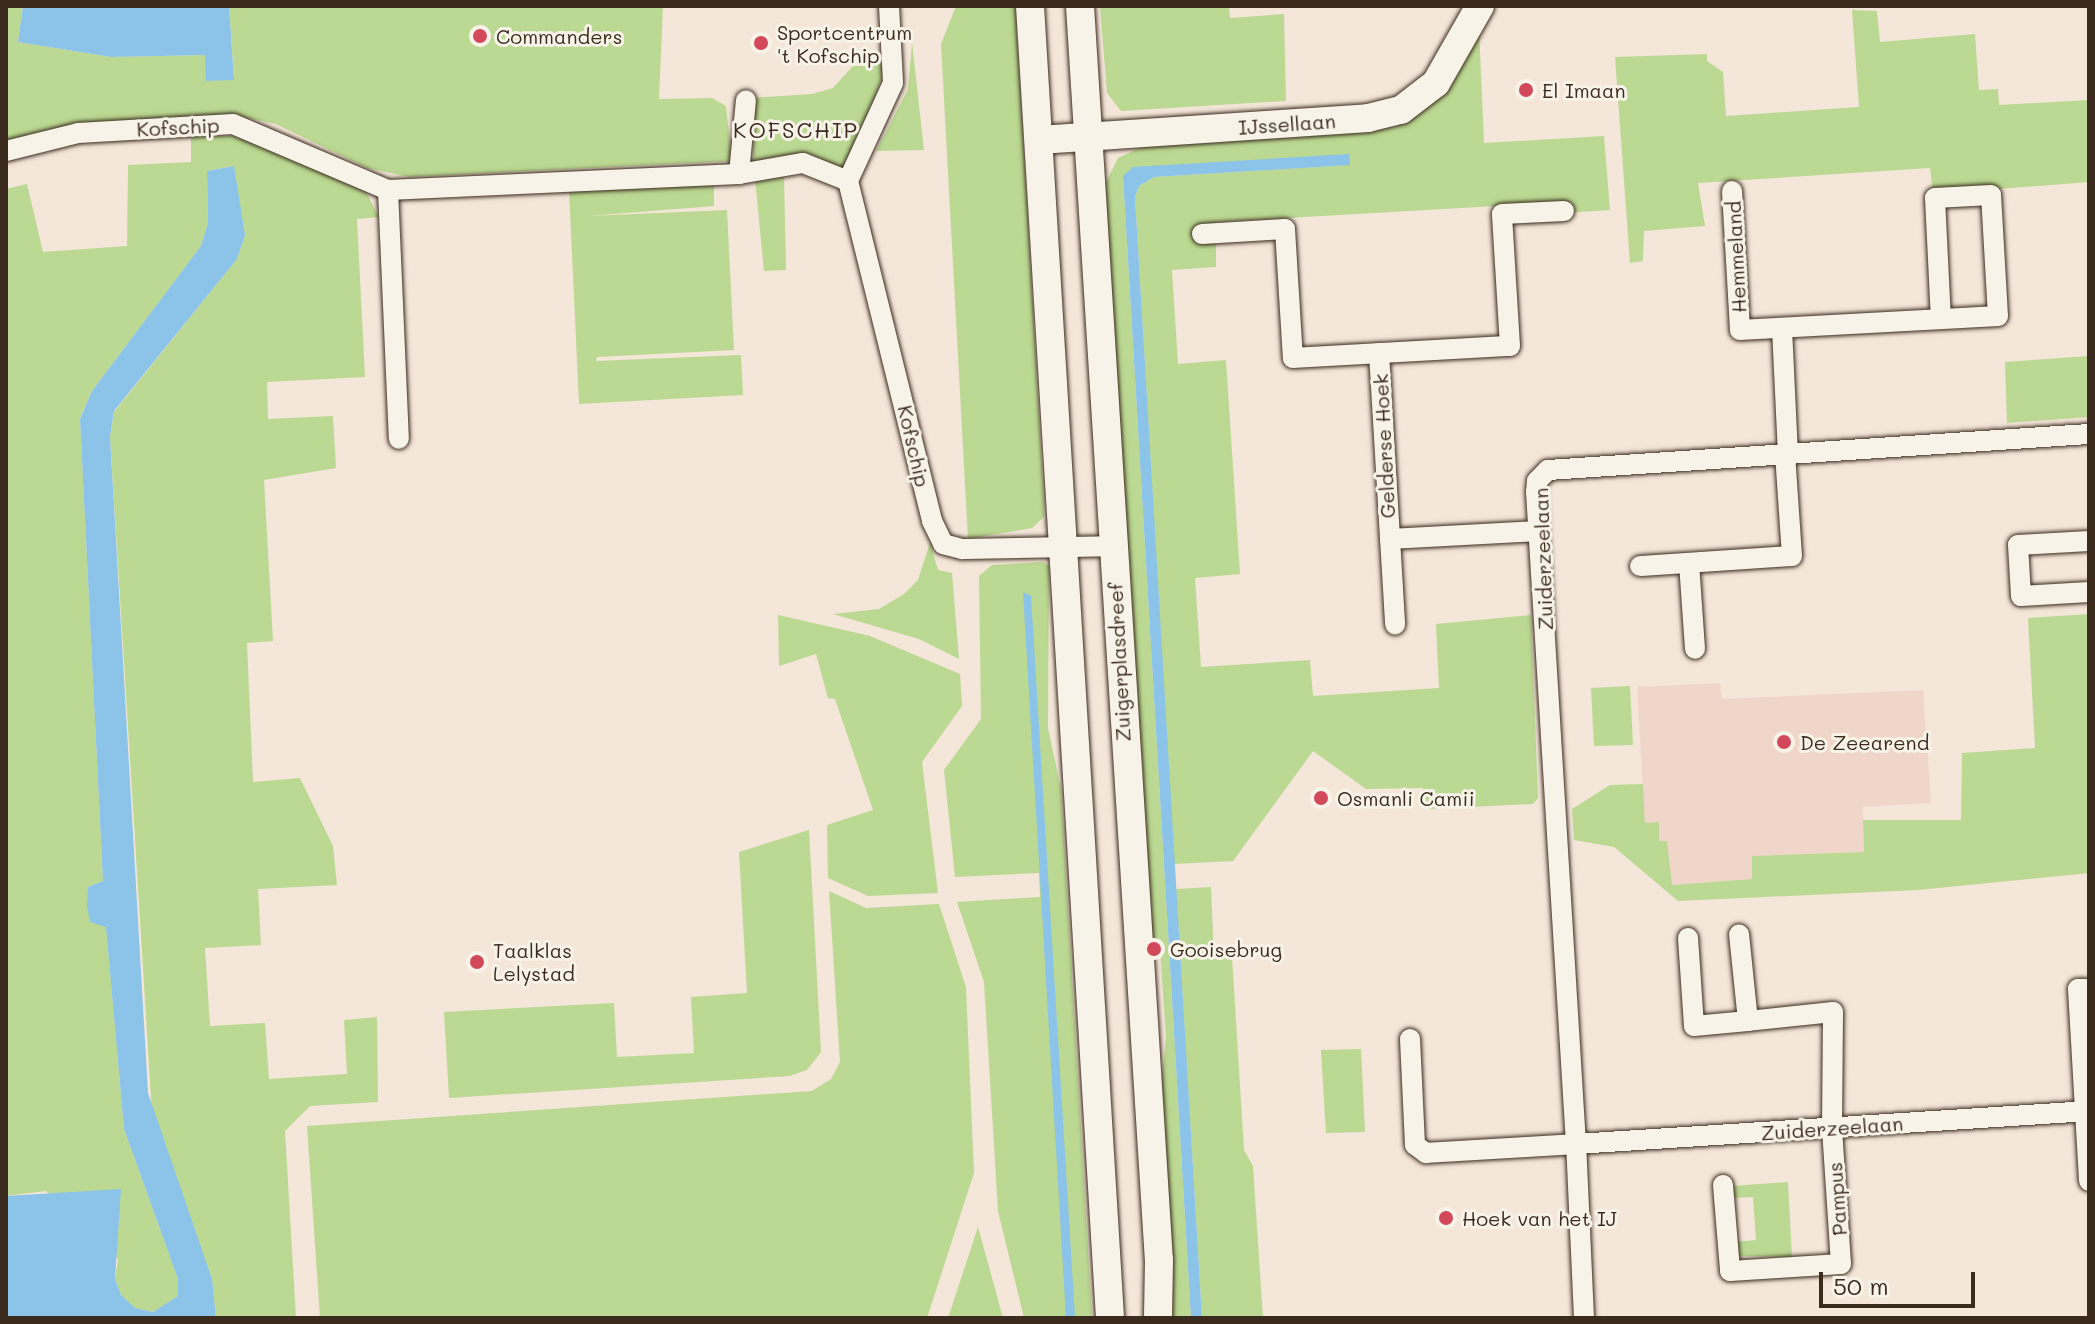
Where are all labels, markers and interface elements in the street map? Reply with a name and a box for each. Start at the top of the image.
place label: Sportcentrum 't Kofschip [777,20,912,67]
place label: Commanders [496,24,622,48]
marker: Commanders [471,27,489,45]
marker: Sportcentrum 't Kofschip [752,34,770,52]
place label: El Imaan [1542,78,1626,102]
marker: El Imaan [1517,81,1535,99]
street label: IJssellaan [1237,109,1337,139]
street label: Kofschip [136,113,220,141]
district label: KOFSCHIP [733,117,859,143]
street label: Hemmeland [1721,200,1751,314]
street label: Gelderse Hoek [1368,373,1400,519]
street label: Kofschip [893,403,935,489]
street label: Zuiderzeelaan [1529,487,1557,631]
street label: Zuigerplasdreef [1103,582,1135,742]
place label: De Zeearend [1800,730,1929,754]
marker: De Zeearend [1775,733,1793,751]
place label: Osmanli Camii [1337,786,1474,810]
marker: Osmanli Camii [1312,789,1330,807]
place label: Gooisebrug [1170,937,1282,961]
place label: Taalklas Lelystad [493,938,575,985]
marker: Gooisebrug [1145,940,1163,958]
marker: Taalklas Lelystad [468,953,486,971]
street label: Zuiderzeelaan [1760,1111,1904,1145]
street label: Pampus [1822,1161,1852,1237]
place label: Hoek van het IJ [1462,1206,1617,1230]
marker: Hoek van het IJ [1437,1209,1455,1227]
scale bar [1823,1256,1979,1306]
text: 50 m [1833,1270,1889,1301]

